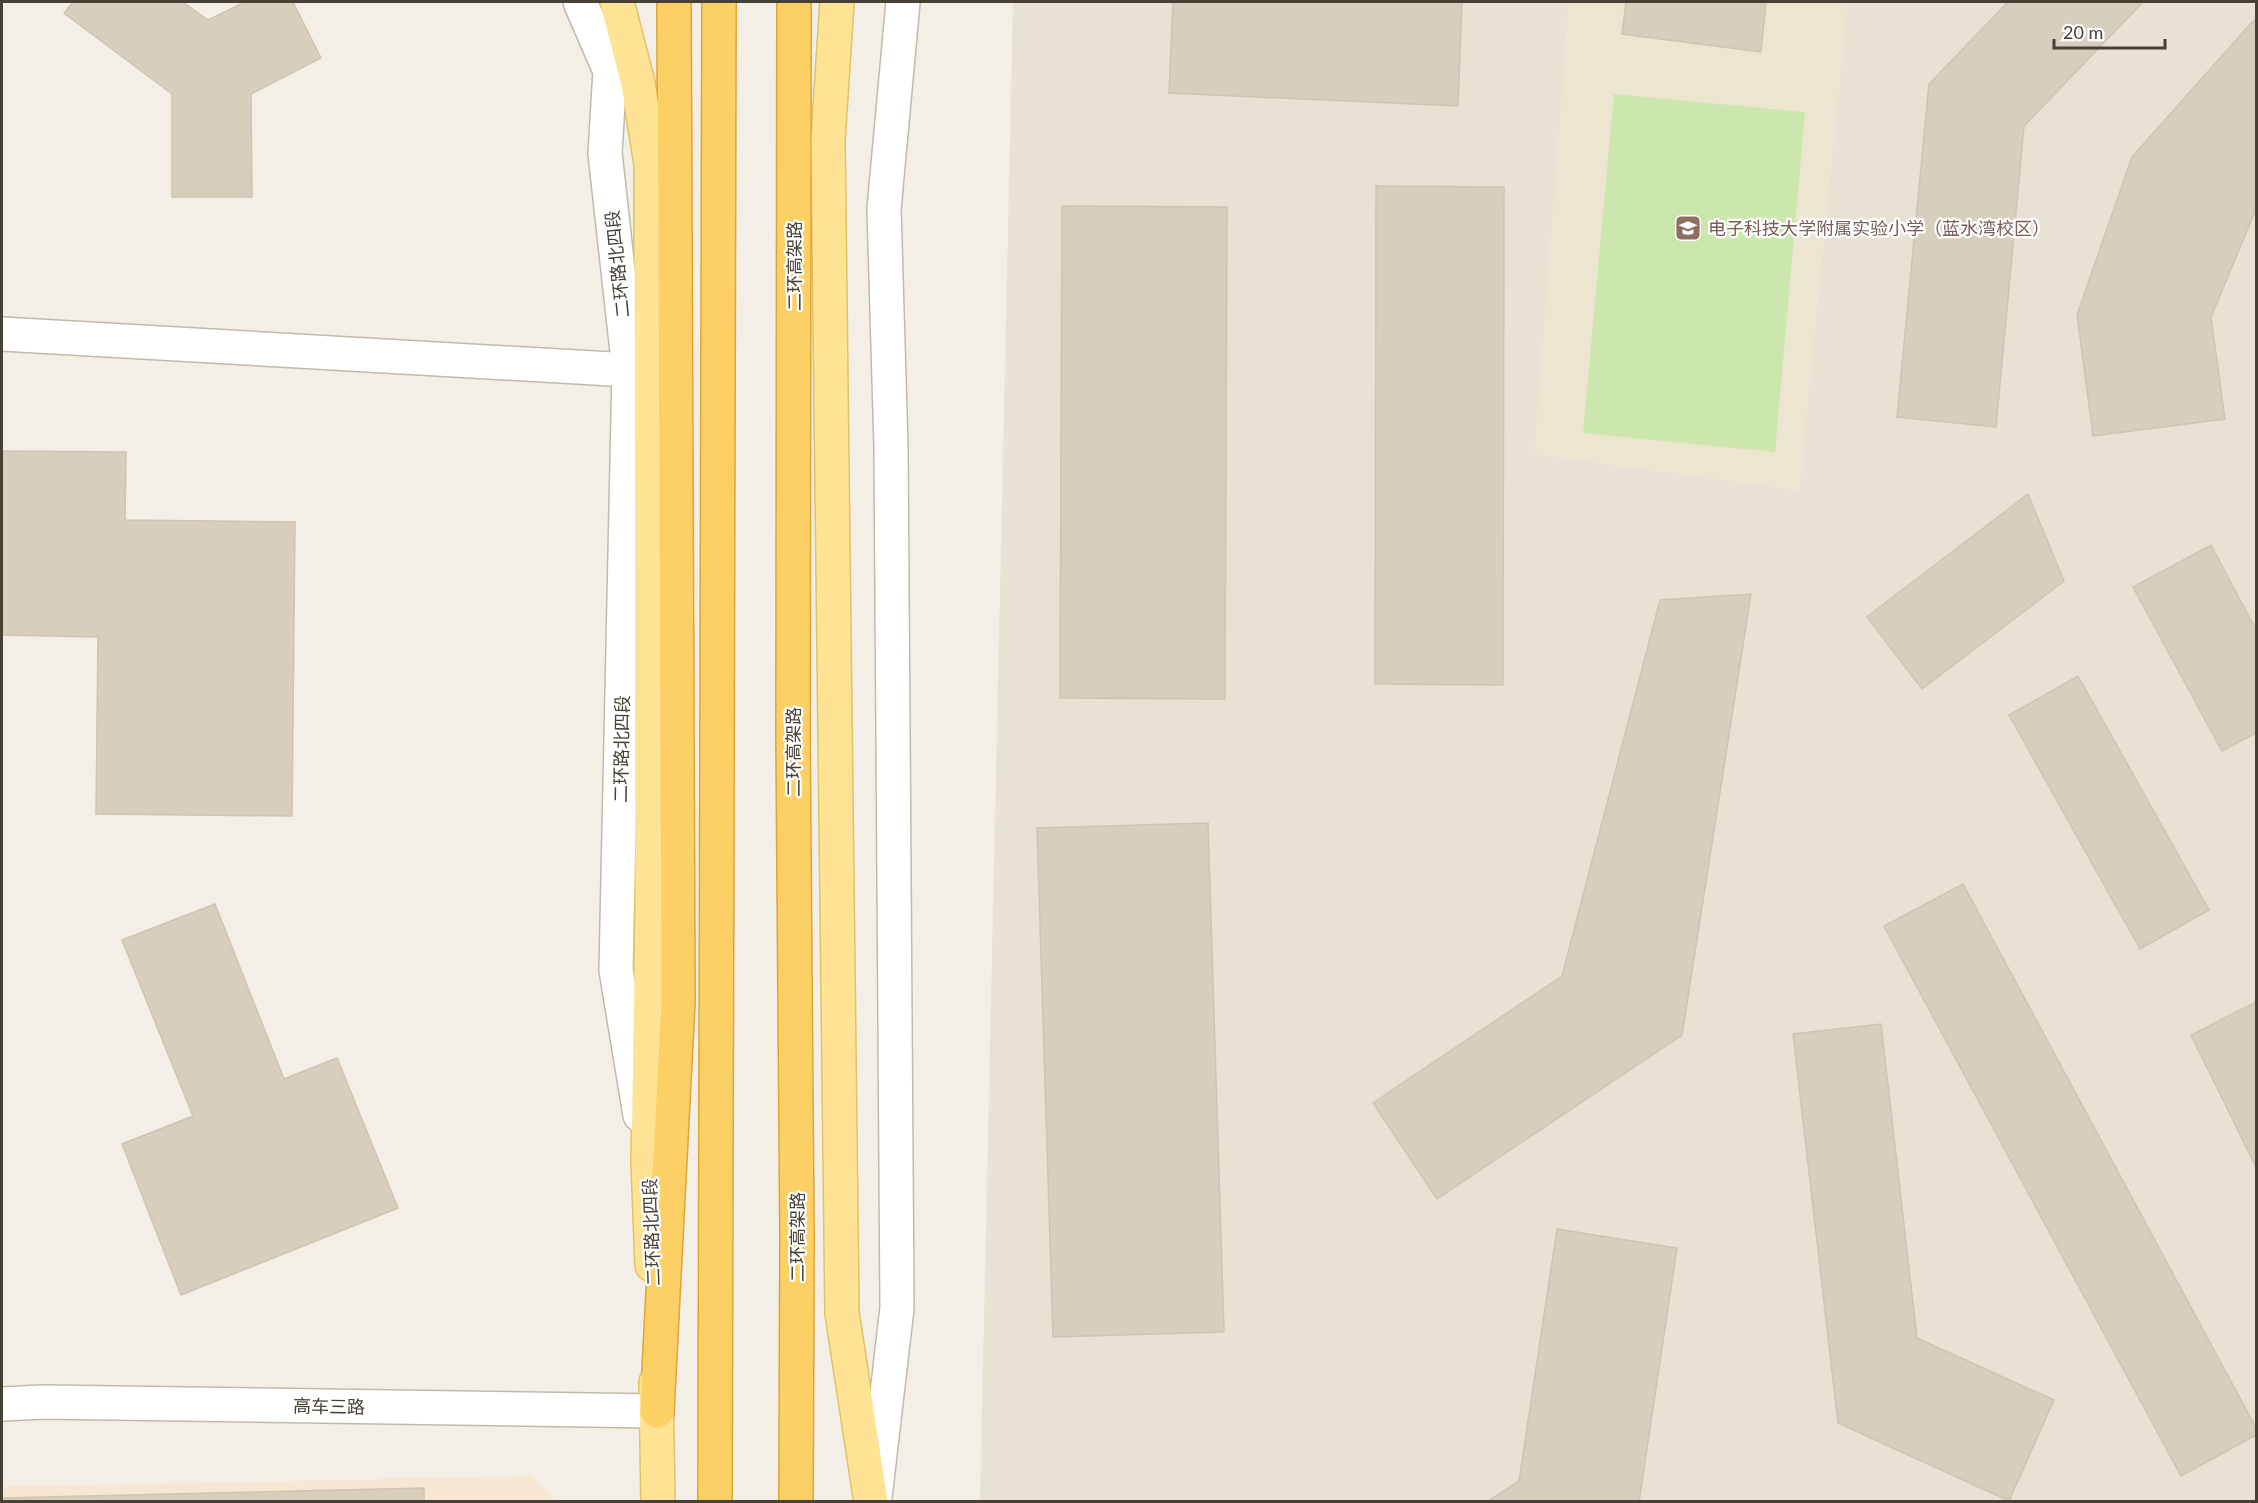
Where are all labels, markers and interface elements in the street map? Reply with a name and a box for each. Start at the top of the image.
scale bar [2054,12,2165,50]
text: 20 m [2063,21,2103,43]
street label: 二环路北四段 [600,209,634,319]
school or university icon: 电子科技大学附属实验小学（蓝水湾校区） [1673,213,1703,243]
place label: 电子科技大学附属实验小学（蓝水湾校区） [1708,217,2050,239]
street label: 二环高架路 [783,221,805,311]
street label: 二环路北四段 [609,695,633,803]
street label: 二环高架路 [782,707,804,797]
street label: 二环路北四段 [638,1178,664,1286]
street label: 二环高架路 [786,1192,808,1282]
street label: 高车三路 [293,1394,365,1418]

